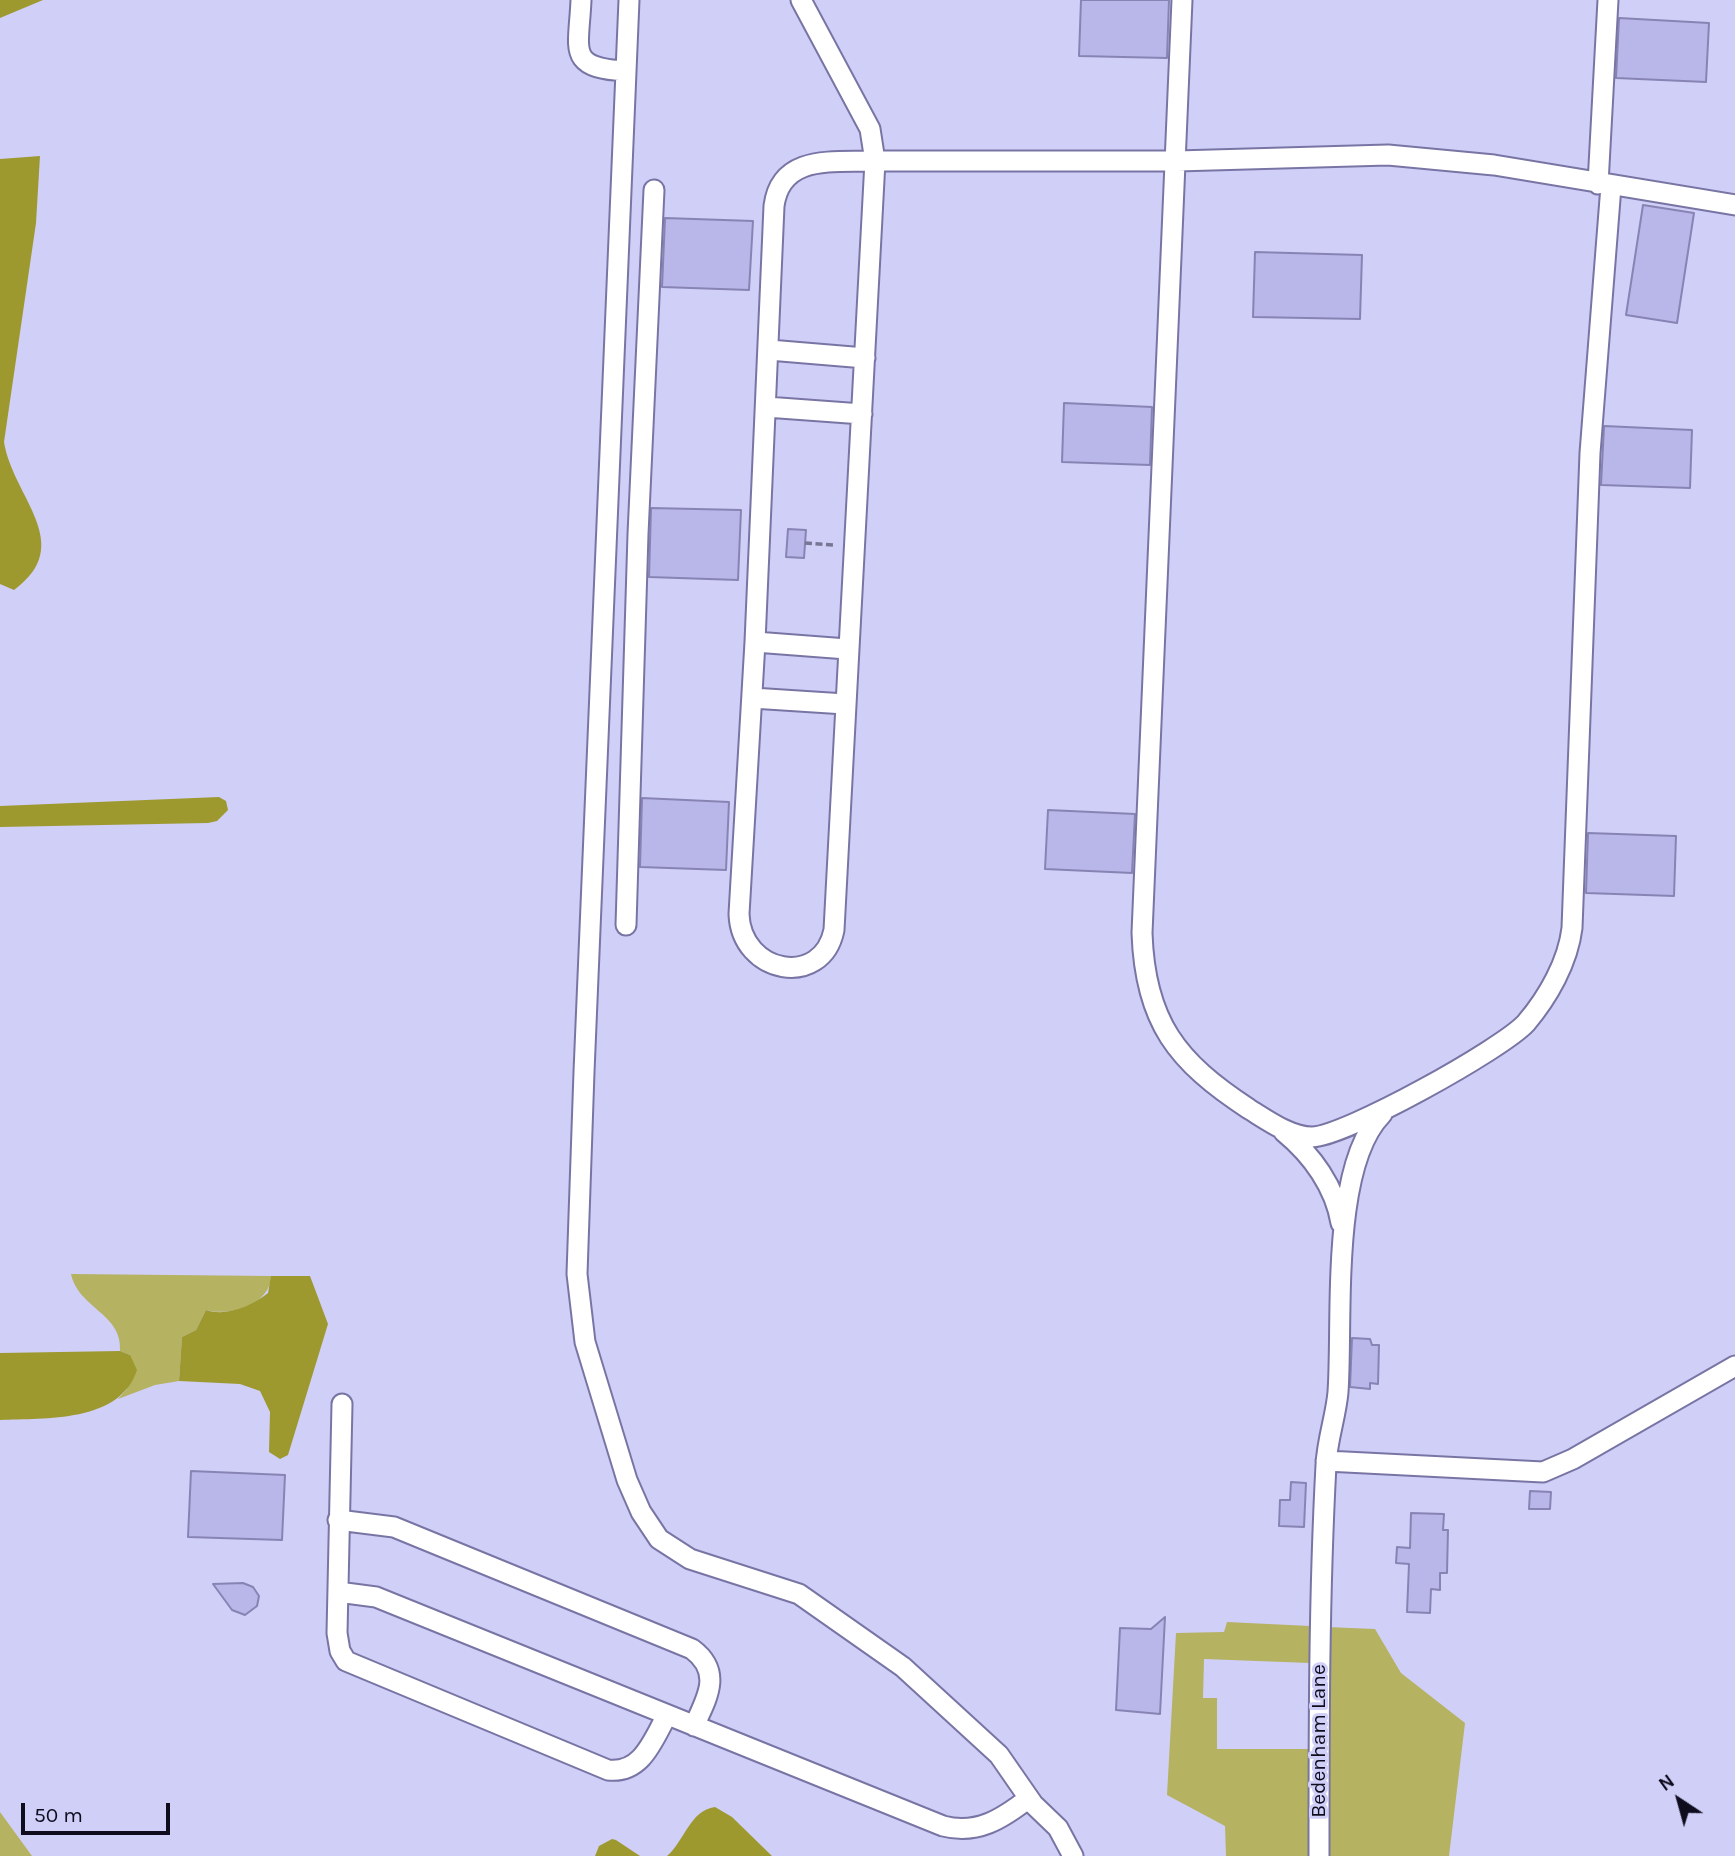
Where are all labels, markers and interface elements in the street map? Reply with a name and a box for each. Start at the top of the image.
street label: Bedenham Lane [1306,1664,1332,1818]
north arrow [1644,1765,1714,1835]
text: N [1655,1770,1679,1796]
scale bar [24,1790,173,1834]
text: 50 m [34,1803,83,1827]

